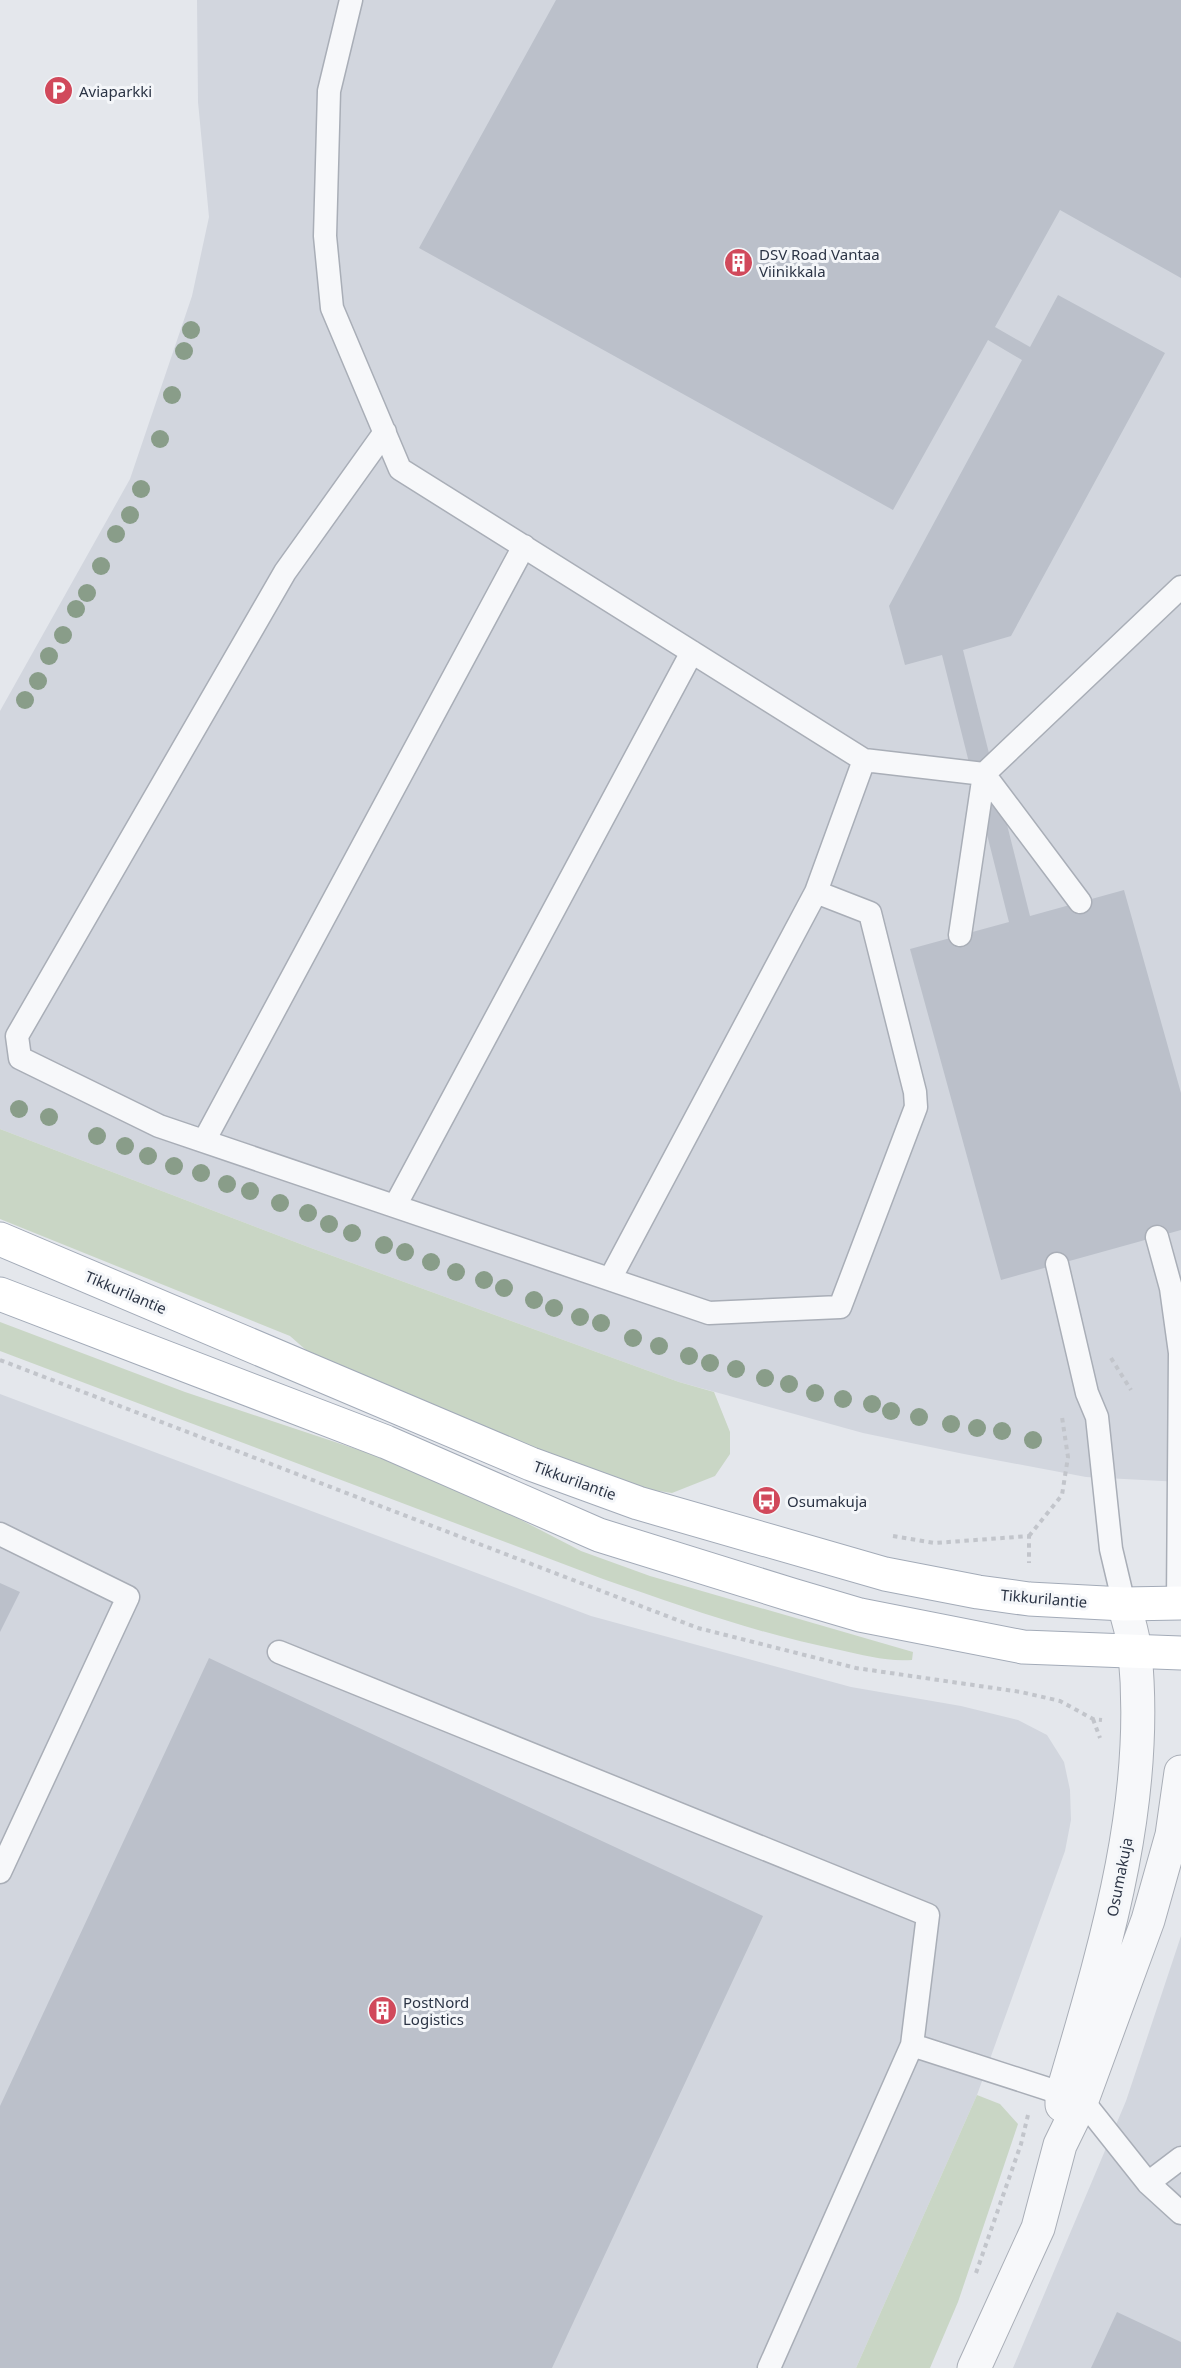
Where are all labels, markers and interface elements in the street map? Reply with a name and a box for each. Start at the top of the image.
parking icon: Aviaparkki [42,75,74,107]
place label: Aviaparkki [79,81,152,101]
place label: DSV Road Vantaa Viinikkala [759,244,880,281]
building icon: DSV Road Vantaa Viinikkala [722,247,754,279]
street label: Tikkurilantie [82,1266,170,1318]
street label: Tikkurilantie [531,1456,619,1504]
bus stop icon: Osumakuja [750,1485,782,1517]
place label: Osumakuja [787,1491,867,1511]
street label: Tikkurilantie [1000,1584,1088,1612]
street label: Osumakuja [1102,1836,1136,1918]
place label: PostNord Logistics [403,1992,469,2029]
building icon: PostNord Logistics [366,1995,398,2027]

